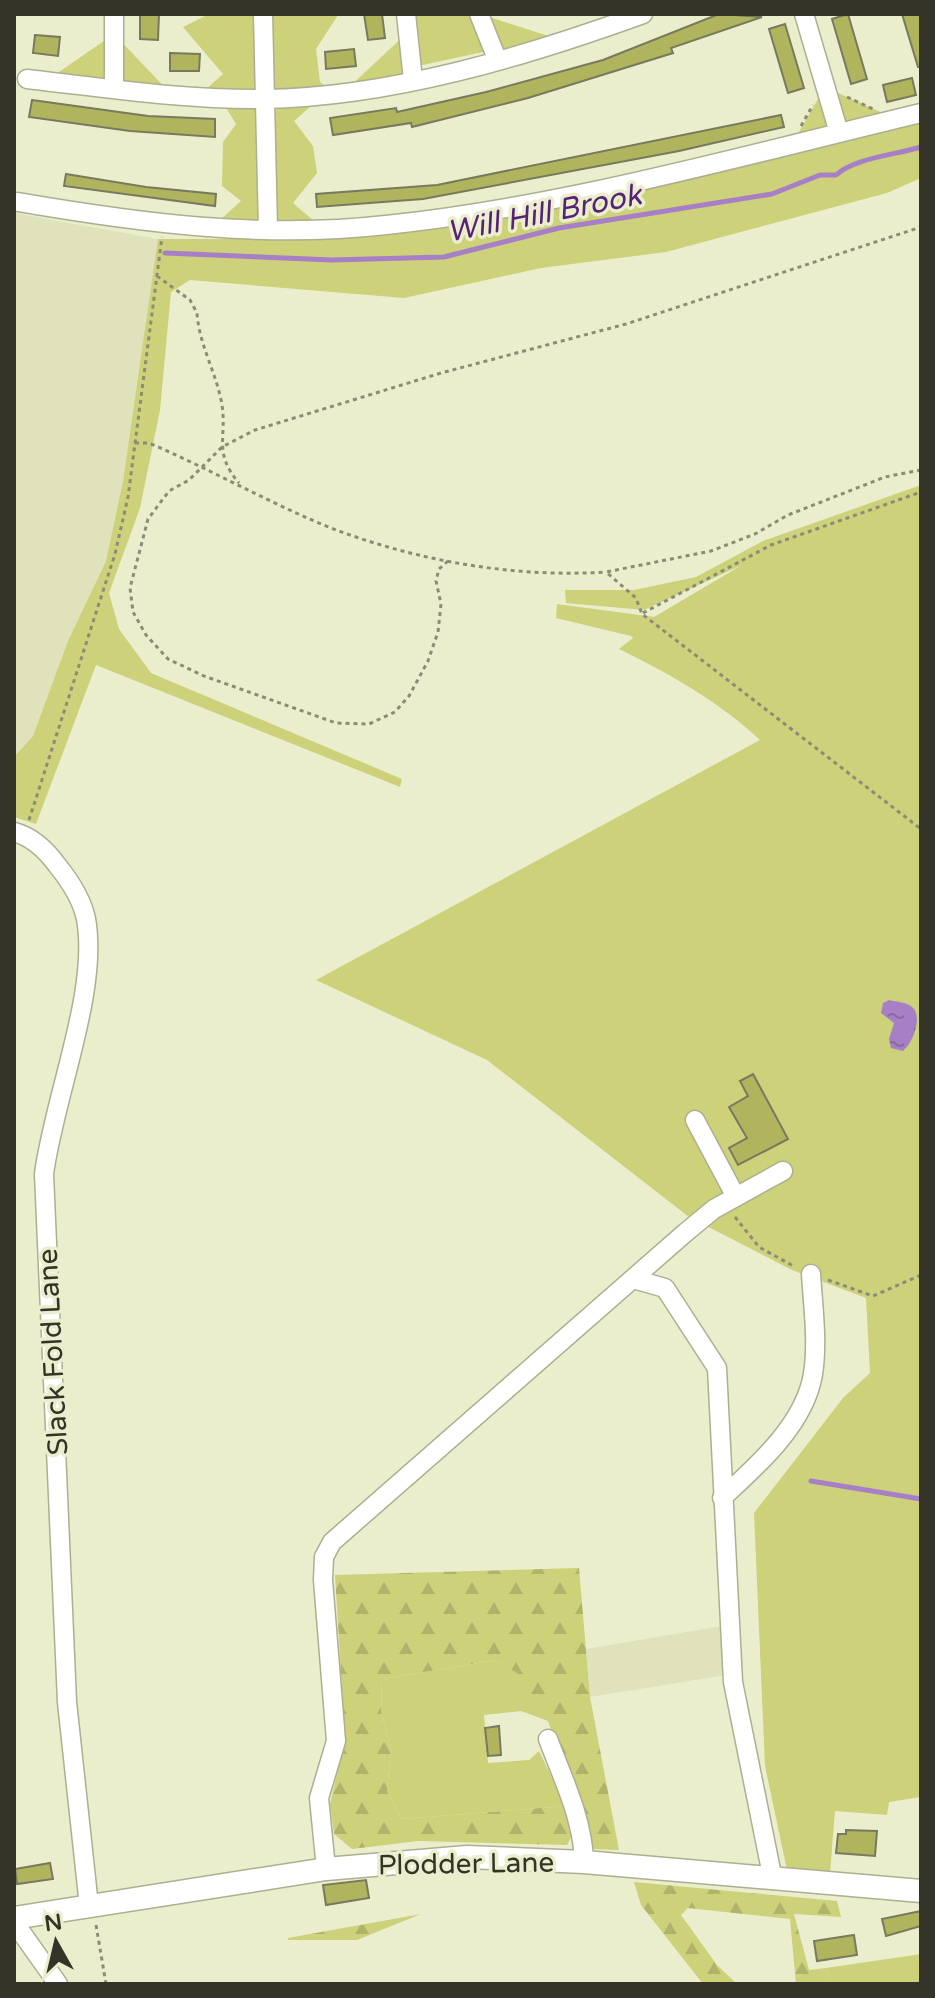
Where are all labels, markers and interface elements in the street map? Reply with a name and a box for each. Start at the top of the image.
water label: Will Hill Brook [444,176,647,250]
street label: Slack Fold Lane [31,1248,75,1456]
street label: Plodder Lane [377,1845,555,1883]
north arrow [16,1902,96,1982]
text: N [43,1909,64,1937]

